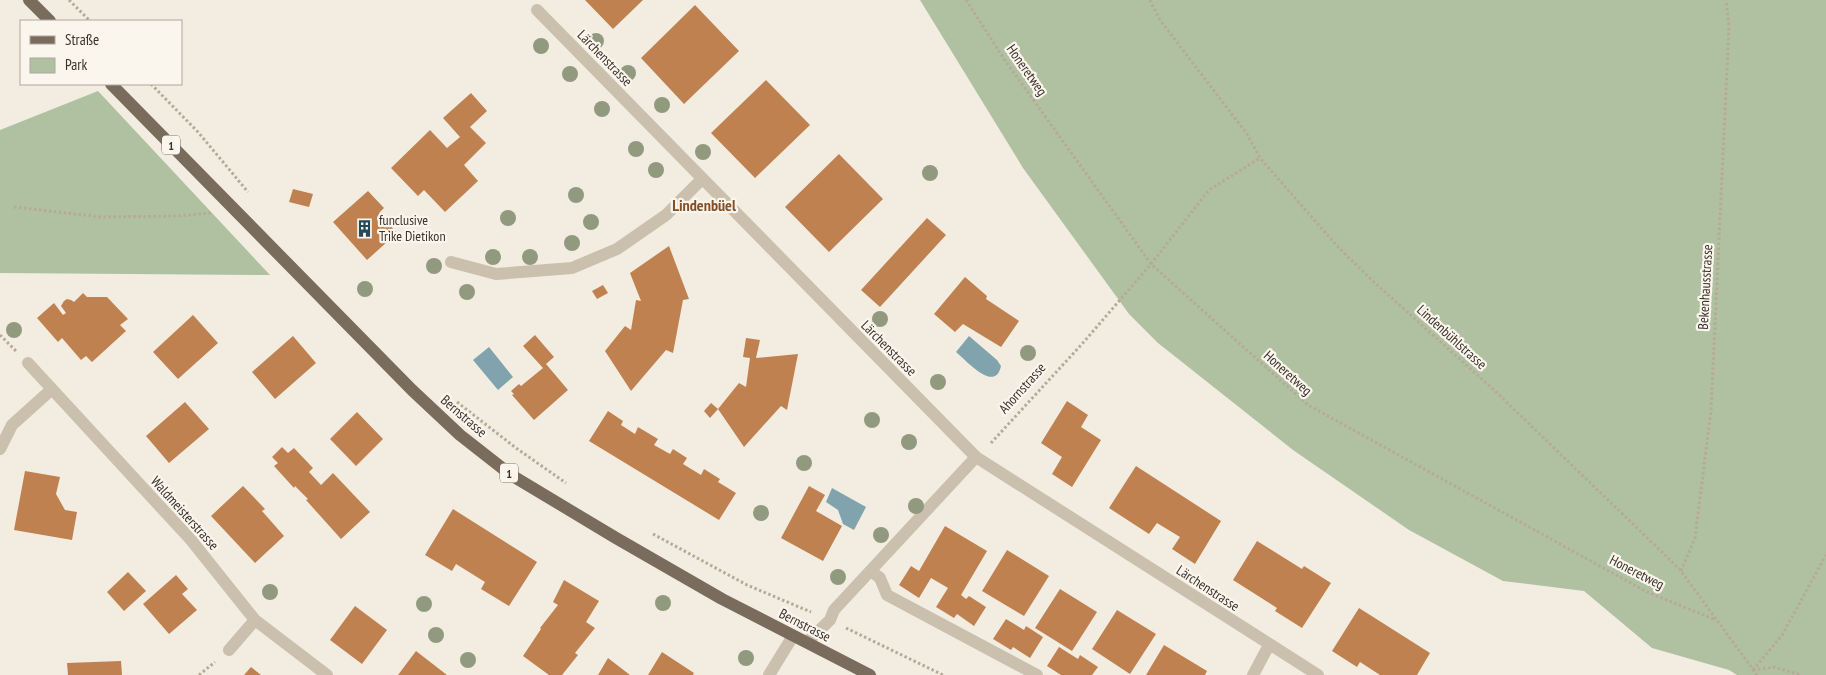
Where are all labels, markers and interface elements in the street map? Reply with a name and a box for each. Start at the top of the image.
legend [20,20,182,85]
street label: Lärchenstrasse [574,26,636,90]
text: Straße [65,30,99,49]
street label: Honeretweg [1003,41,1051,99]
text: Park [65,55,87,74]
road number: 1 [162,136,180,154]
district label: Lindenbüel [672,195,736,215]
place label: funclusive Trike Dietikon [379,211,446,245]
building icon: funclusive Trike Dietikon [355,218,375,238]
street label: Bekenhausstrasse [1694,244,1716,330]
street label: Lindenbühlstrasse [1413,301,1491,373]
street label: Lärchenstrasse [857,316,921,380]
street label: Honeretweg [1260,347,1316,399]
street label: Ahornstrasse [995,359,1050,417]
street label: Bernstrasse [437,391,491,441]
road number: 1 [500,463,518,482]
street label: Waldmeisterstrasse [147,472,223,554]
street label: Honeretweg [1607,551,1667,593]
street label: Lärchenstrasse [1173,561,1243,615]
street label: Bernstrasse [776,604,834,646]

